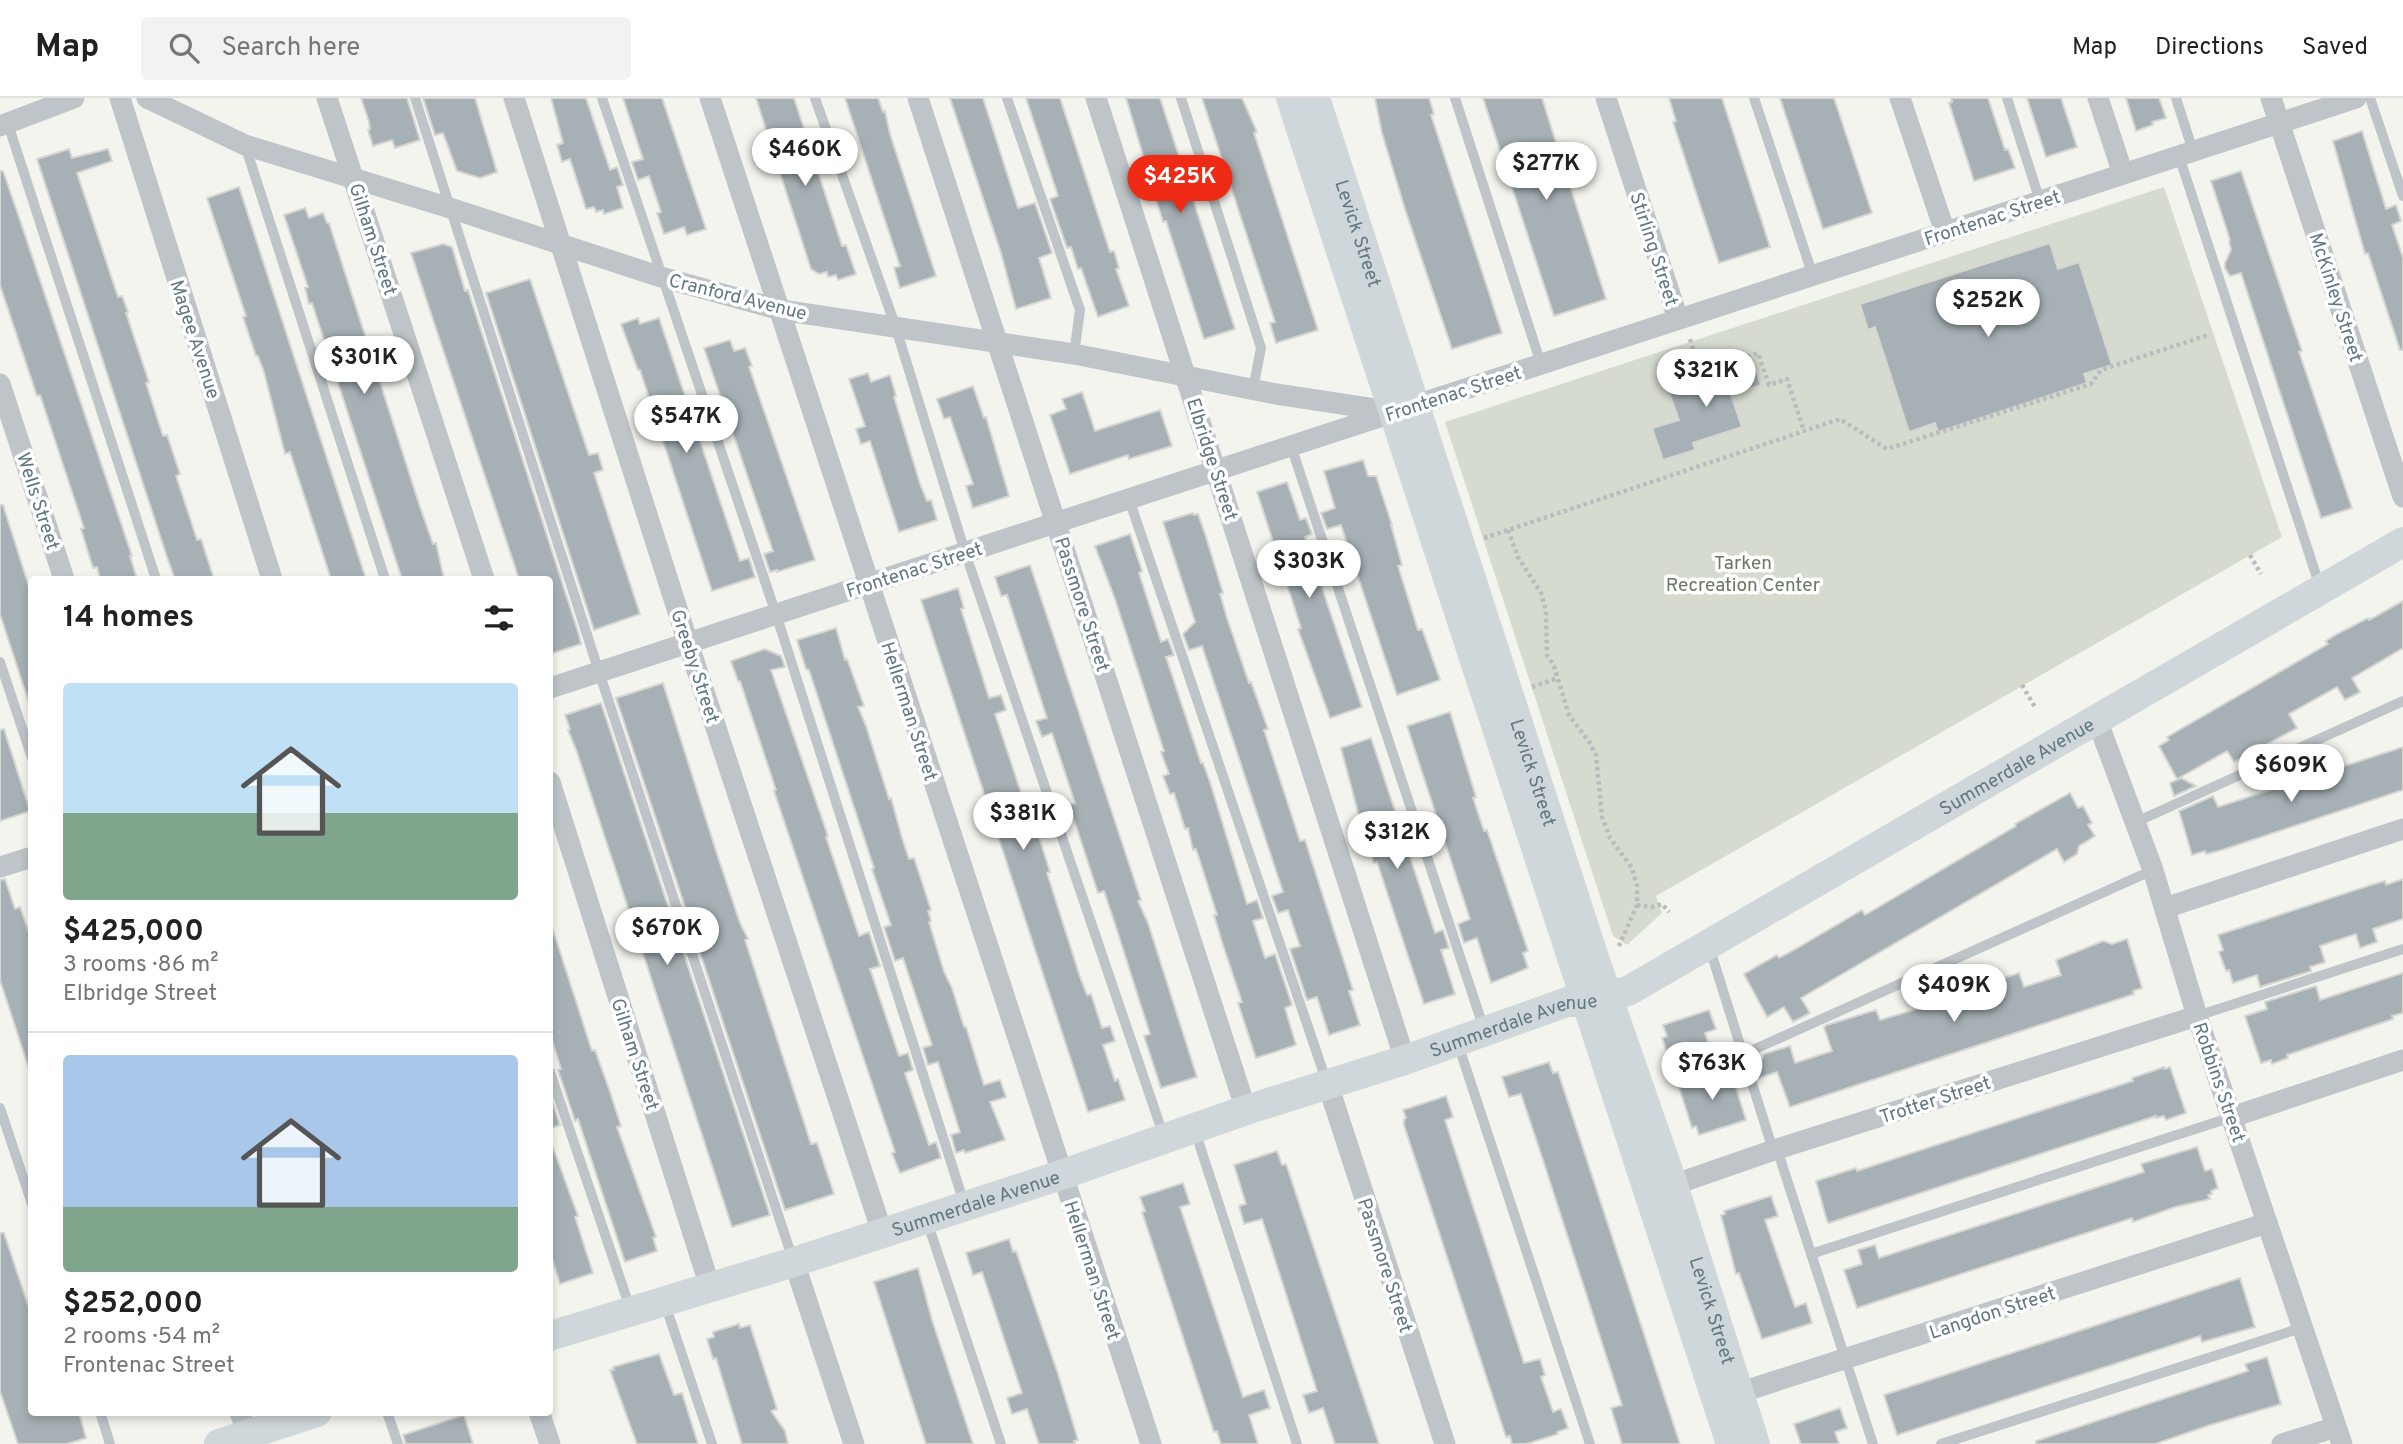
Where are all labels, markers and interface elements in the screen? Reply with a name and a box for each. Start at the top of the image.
search box [141,17,631,80]
text: Map [35,27,99,69]
icon: search [165,29,203,67]
text: Search here [221,32,360,65]
text: Map [2072,33,2117,63]
text: Directions [2155,33,2264,63]
text: Saved [2302,33,2368,63]
pin: $460K [756,129,854,188]
text: $460K [768,136,842,165]
pin: $277K [1497,142,1595,202]
text: $277K [1512,150,1580,179]
pin: $425K [1131,156,1229,215]
text: $425K [1143,163,1217,192]
street label: Levick Street [1328,177,1386,290]
street label: Gilham Street [343,180,402,299]
street label: Frontenac Street [1921,186,2064,252]
street label: Stirling Street [1623,190,1683,310]
street label: McKinley Street [2303,230,2367,365]
street label: Cranford Avenue [666,269,809,327]
street label: Magee Avenue [164,277,225,402]
pin: $252K [1939,280,2037,339]
text: $252K [1952,287,2024,316]
pin: $301K [315,336,413,396]
text: $301K [330,344,398,373]
pin: $321K [1657,350,1755,409]
text: $321K [1673,357,1739,386]
street label: Frontenac Street [1382,362,1525,428]
street label: Elbridge Street [1180,395,1242,524]
pin: $547K [637,396,735,455]
text: $547K [650,403,722,432]
street label: Wells Street [10,450,64,554]
street label: Passmore Street [1048,534,1114,675]
street label: Frontenac Street [843,538,986,604]
pin: $303K [1260,540,1358,600]
text: $303K [1273,548,1345,577]
park label: Tarken Recreation Center [1666,552,1821,598]
icon: filters [480,599,518,637]
text: 14 homes [63,600,194,637]
street label: Greeby Street [664,607,724,727]
street label: Hellerman Street [874,639,942,784]
street label: Summerdale Avenue [1936,713,2099,822]
street label: Levick Street [1503,716,1561,830]
icon: home [228,728,354,854]
pin: $609K [2242,744,2340,804]
text: $609K [2254,752,2328,781]
pin: $381K [974,792,1072,852]
text: $381K [989,800,1057,829]
pin: $312K [1348,812,1446,871]
text: $312K [1363,819,1431,848]
pin: $670K [618,908,716,967]
text: $425,000 [63,914,204,951]
text: $670K [631,915,703,944]
text: 3 rooms · 86 m² [63,951,219,980]
pin: $409K [1905,964,2003,1024]
text: $409K [1917,972,1991,1001]
text: Elbridge Street [63,980,217,1009]
street label: Summerdale Avenue [1427,990,1600,1064]
street label: Gilham Street [605,995,664,1114]
street label: Robbins Street [2186,1019,2250,1146]
pin: $763K [1663,1042,1761,1102]
text: $763K [1677,1050,1747,1079]
street label: Trotter Street [1877,1072,1994,1130]
icon: home [228,1100,354,1226]
street label: Summerdale Avenue [889,1166,1063,1243]
street label: Passmore Street [1351,1195,1417,1336]
street label: Hellerman Street [1057,1198,1125,1343]
street label: Levick Street [1683,1254,1739,1368]
street label: Langdon Street [1927,1282,2059,1346]
text: $252,000 [63,1286,203,1323]
text: 2 rooms · 54 m² [63,1323,220,1352]
text: Frontenac Street [63,1352,235,1381]

